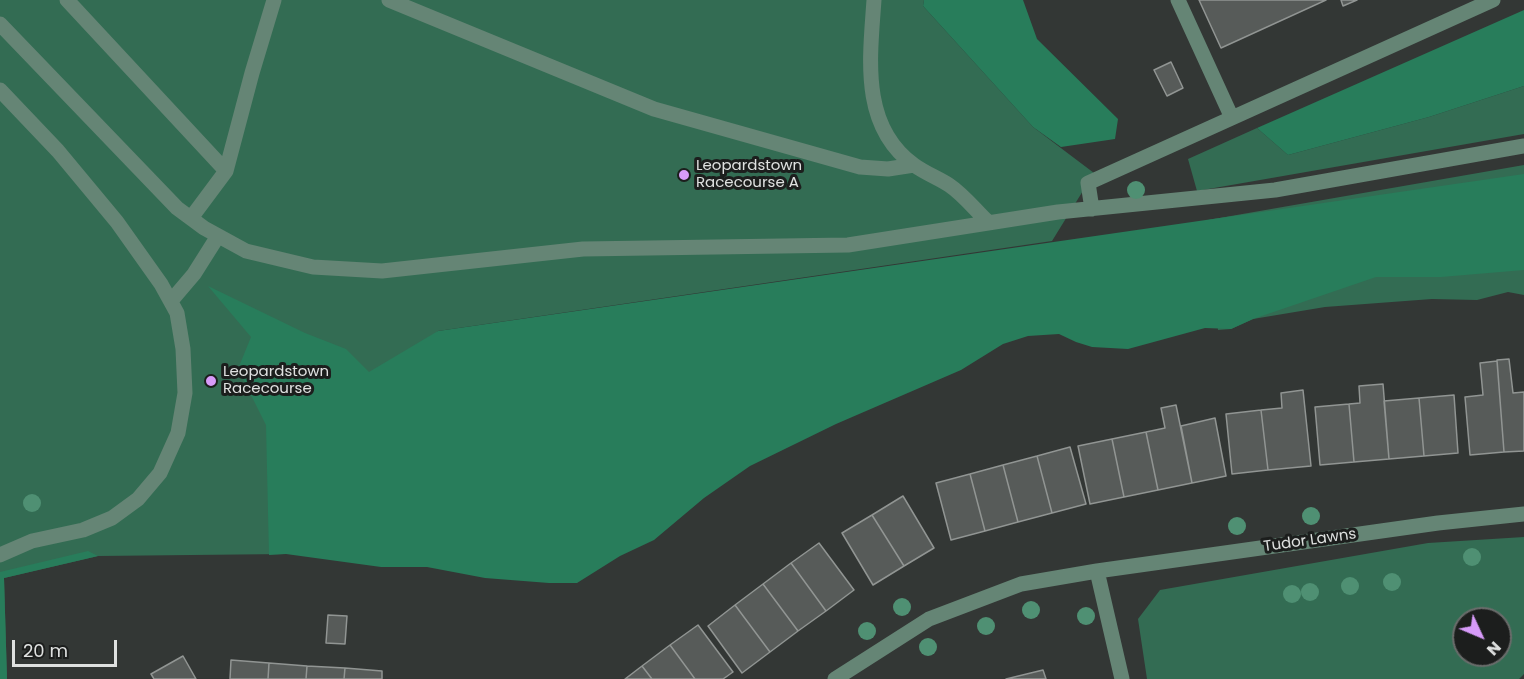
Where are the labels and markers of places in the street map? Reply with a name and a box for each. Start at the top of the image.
place label: Leopardstown Racecourse A [696,157,802,192]
marker: Leopardstown Racecourse A [677,168,691,182]
place label: Leopardstown Racecourse [223,363,329,398]
marker: Leopardstown Racecourse [204,374,218,388]

